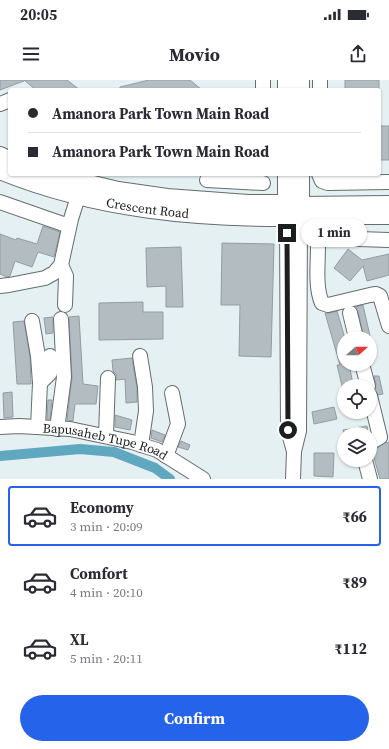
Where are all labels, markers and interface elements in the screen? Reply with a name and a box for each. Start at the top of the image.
text: 20:05 [20,4,57,25]
text: Movio [169,42,220,67]
icon: menu [20,43,42,65]
icon: share [347,43,369,65]
text: Amanora Park Town Main Road [52,103,269,124]
text: Amanora Park Town Main Road [52,141,269,162]
street label: Crescent Road [105,193,191,222]
callout: 1 min [301,219,367,247]
route end [278,224,296,242]
text: 1 min [317,224,351,241]
north arrow [337,331,377,371]
map controls [337,331,377,467]
button: locate [337,379,377,419]
street label: Bapusaheb Tupe Road [42,419,172,464]
route start [279,421,297,439]
button: layers [337,427,377,467]
text: Economy [70,497,134,518]
icon: car [22,498,58,534]
text: ₹66 [343,506,367,527]
text: 3 min · 20:09 [70,518,143,535]
text: Comfort [70,563,128,584]
icon: car [22,564,58,600]
text: ₹89 [343,572,367,593]
text: 4 min · 20:10 [70,584,143,601]
text: XL [70,629,89,650]
icon: car [22,630,58,666]
text: ₹112 [334,638,367,659]
text: 5 min · 20:11 [70,650,143,667]
button: Confirm [20,695,369,741]

